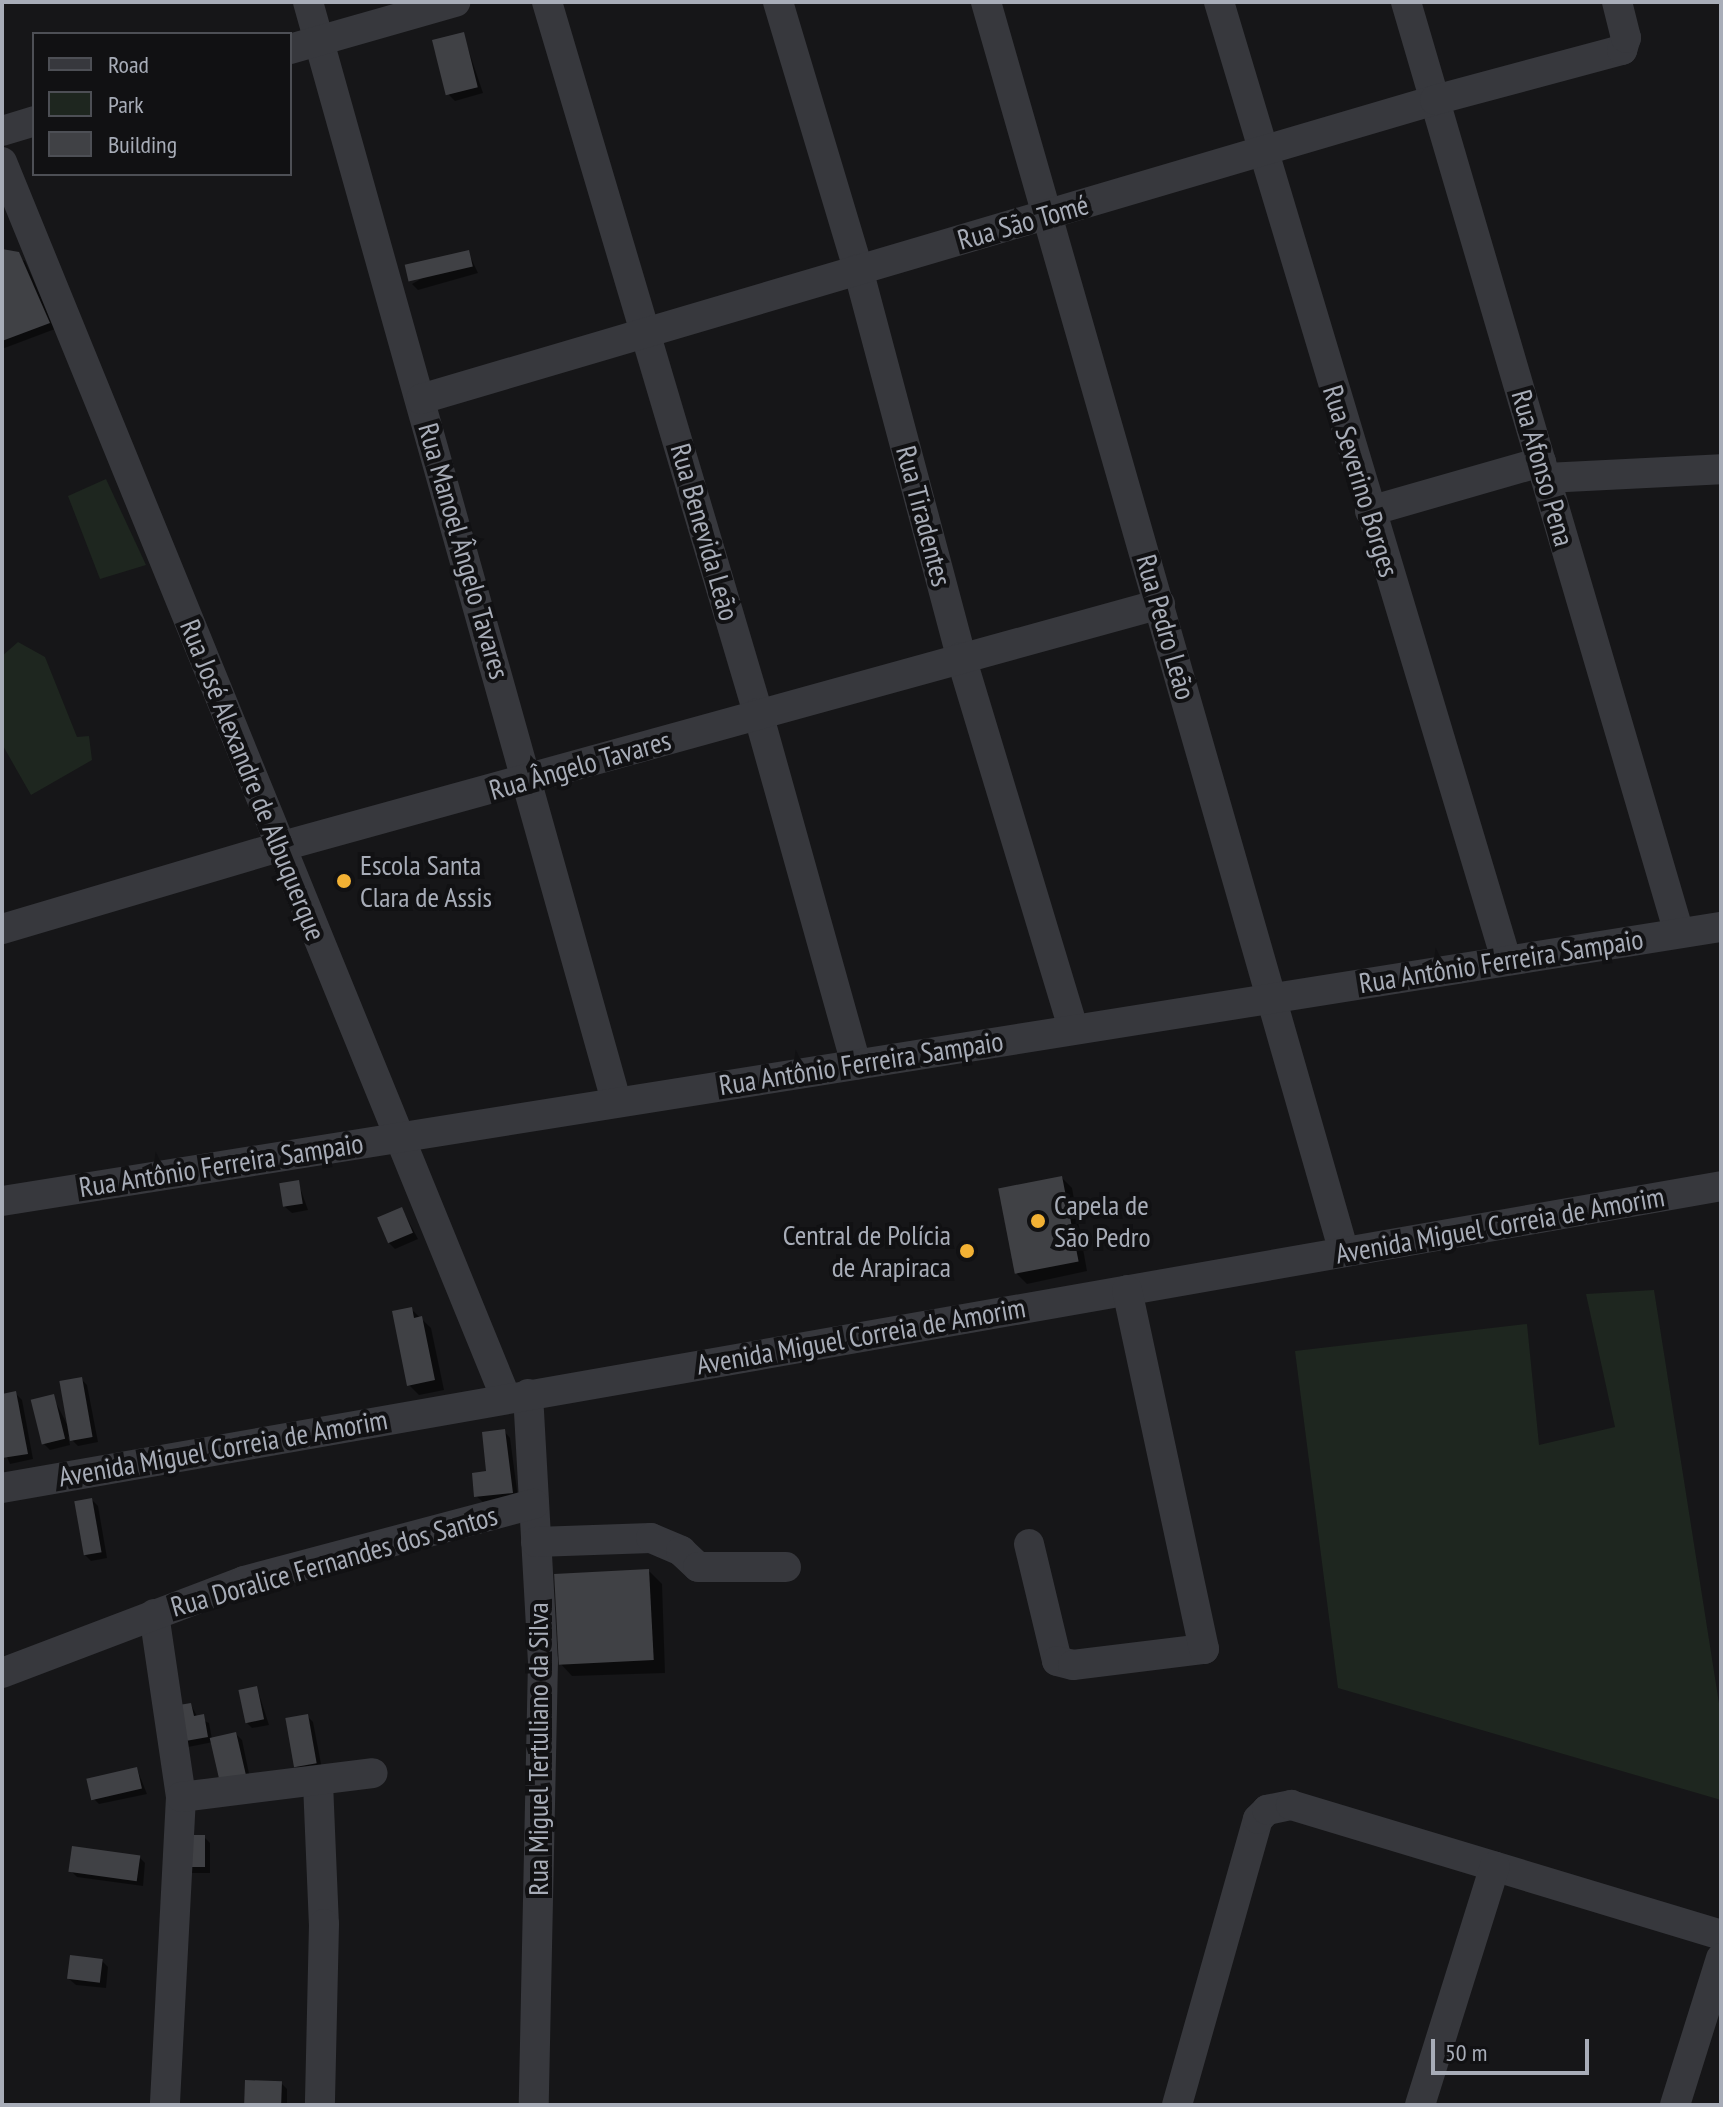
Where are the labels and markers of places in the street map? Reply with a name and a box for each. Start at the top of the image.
place label: Escola Santa Clara de Assis [360,848,493,914]
marker: Escola Santa Clara de Assis [335,872,353,890]
place label: Capela de São Pedro [1054,1188,1150,1254]
marker: Capela de São Pedro [1029,1212,1047,1230]
place label: Central de Polícia de Arapiraca [783,1218,951,1284]
marker: Central de Polícia de Arapiraca [958,1242,976,1260]

